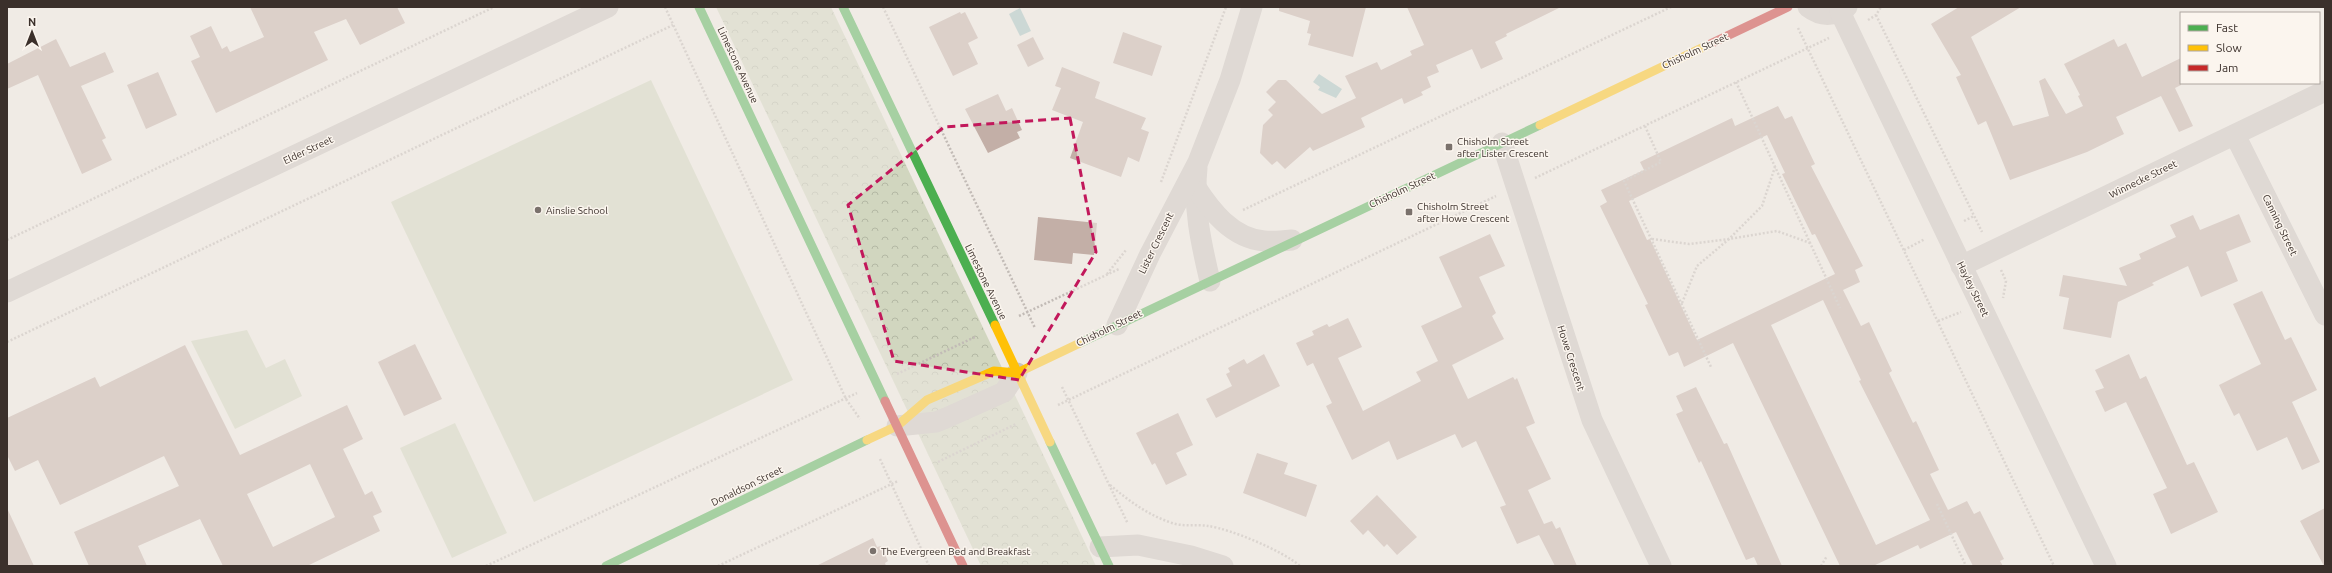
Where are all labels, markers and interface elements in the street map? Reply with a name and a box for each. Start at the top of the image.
north arrow [12,12,52,52]
legend [2180,12,2320,84]
text: N [28,16,36,28]
text: Fast [2216,21,2238,34]
street label: Limestone Avenue [715,25,761,105]
street label: Chisholm Street [1660,31,1730,71]
text: Slow [2216,41,2242,54]
text: Jam [2216,61,2238,74]
street label: Elder Street [281,134,335,166]
place label: Chisholm Street after Lister Crescent [1457,136,1548,159]
marker: Chisholm Street after Lister Crescent [1444,142,1454,152]
street label: Winnecke Street [2107,158,2179,200]
street label: Chisholm Street [1367,170,1437,210]
street label: Canning Street [2260,193,2300,257]
place label: Chisholm Street after Howe Crescent [1417,201,1509,224]
marker: Ainslie School [533,205,543,215]
place label: Ainslie School [546,205,608,216]
marker: Chisholm Street after Howe Crescent [1404,207,1414,217]
street label: Lister Crescent [1136,210,1176,275]
street label: Limestone Avenue [963,242,1009,322]
street label: Hayley Street [1955,260,1991,318]
street label: Chisholm Street [1074,307,1144,349]
street label: Howe Crescent [1555,324,1587,392]
street label: Donaldson Street [709,464,785,508]
marker: The Evergreen Bed and Breakfast [868,546,878,556]
place label: The Evergreen Bed and Breakfast [881,546,1030,557]

